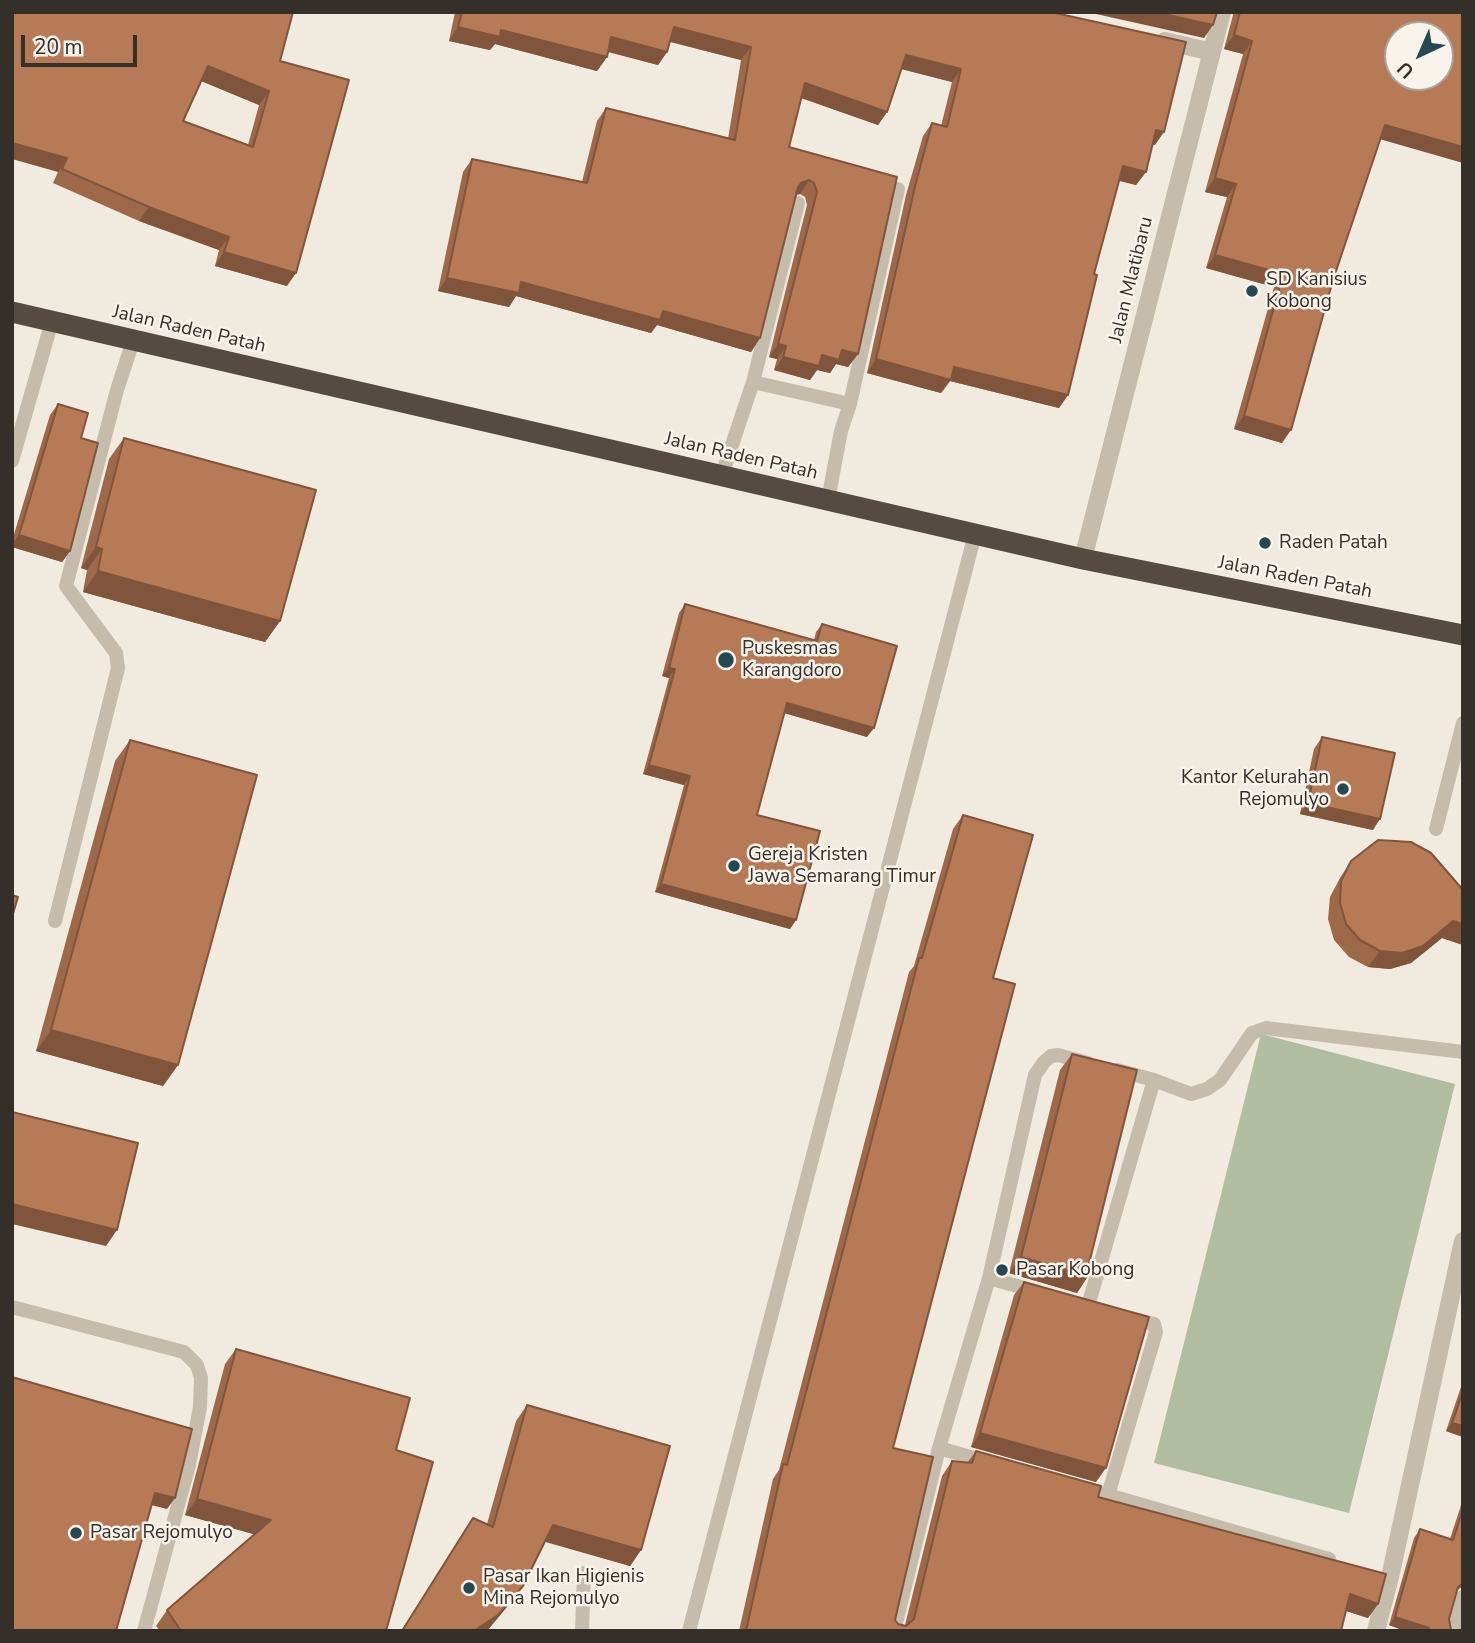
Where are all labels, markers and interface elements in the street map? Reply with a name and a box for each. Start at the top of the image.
scale bar [24,21,140,65]
north arrow [1384,21,1454,91]
text: 20 m [34,33,83,61]
text: U [1392,55,1420,84]
street label: Jalan Mlatibaru [1105,215,1159,345]
place label: SD Kanisius Kobong [1266,269,1367,313]
marker: SD Kanisius Kobong [1244,283,1260,299]
street label: Jalan Raden Patah [110,301,268,359]
street label: Jalan Raden Patah [662,428,820,486]
place label: Raden Patah [1279,532,1388,554]
marker: Raden Patah [1257,535,1273,551]
street label: Jalan Raden Patah [1216,552,1374,604]
place label: Puskesmas Karangdoro [742,638,842,682]
marker: Puskesmas Karangdoro [716,650,736,670]
place label: Kantor Kelurahan Rejomulyo [1181,767,1329,811]
marker: Kantor Kelurahan Rejomulyo [1335,781,1351,797]
place label: Gereja Kristen Jawa Semarang Timur [748,844,936,888]
marker: Gereja Kristen Jawa Semarang Timur [726,858,742,874]
place label: Pasar Kobong [1016,1259,1134,1281]
marker: Pasar Kobong [994,1262,1010,1278]
place label: Pasar Rejomulyo [90,1522,233,1544]
marker: Pasar Rejomulyo [68,1525,84,1541]
place label: Pasar Ikan Higienis Mina Rejomulyo [483,1566,644,1610]
marker: Pasar Ikan Higienis Mina Rejomulyo [461,1580,477,1596]

